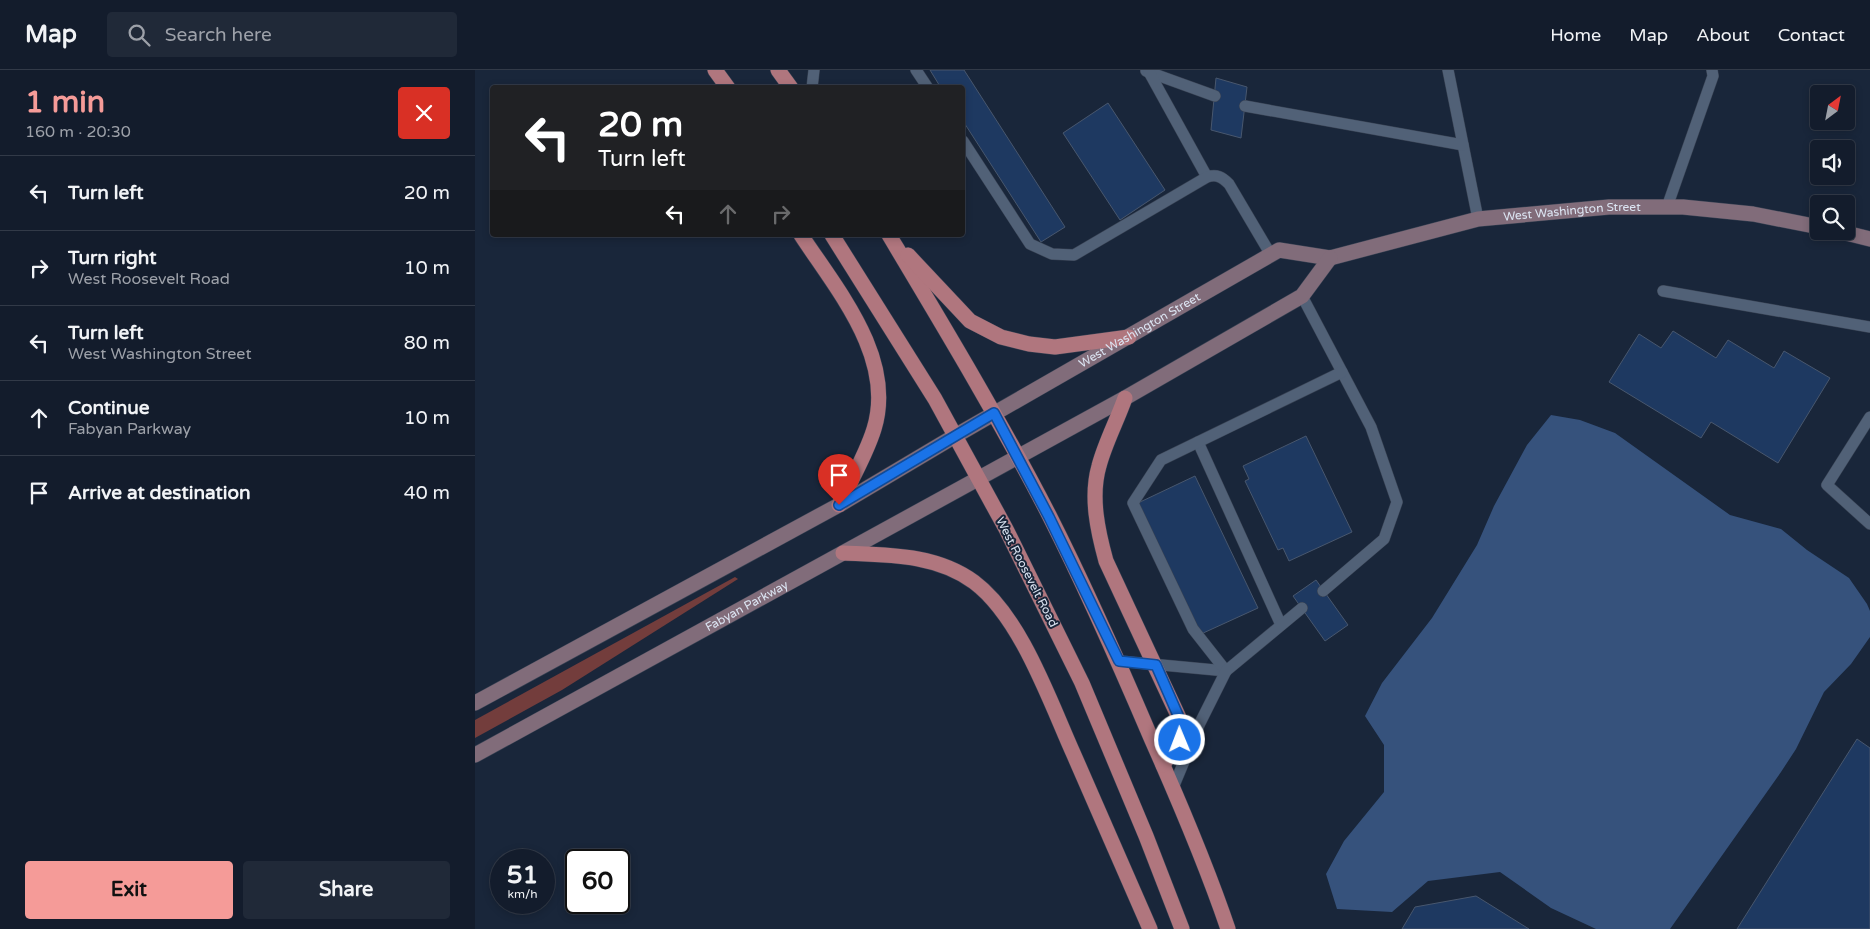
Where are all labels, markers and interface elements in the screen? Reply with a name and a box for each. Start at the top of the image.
search box [107,12,457,57]
text: Map [25,20,77,49]
icon: search [125,21,153,49]
text: Search here [165,24,272,46]
text: Home [1550,24,1601,46]
text: Map [1629,24,1668,46]
text: About [1696,24,1750,46]
text: Contact [1778,24,1845,46]
text: 1 min [25,84,105,121]
north arrow [1810,85,1855,130]
map controls [1810,85,1855,240]
button: close [398,87,450,139]
text: 20 m [598,104,683,146]
icon: left [515,105,580,170]
text: 160 m · 20:30 [25,122,131,142]
button: sound [1810,140,1855,185]
text: Turn left [598,146,686,172]
icon: left [25,179,53,207]
text: Turn left [68,182,144,204]
text: 20 m [404,182,450,204]
button: search [1810,195,1855,240]
icon: left [661,200,689,228]
icon: ahead [714,200,742,228]
icon: right [767,200,795,228]
street label: West Washington Street [1503,200,1641,224]
text: Turn right [68,247,156,269]
icon: right [25,254,53,282]
text: 10 m [404,257,450,279]
text: West Roosevelt Road [68,269,230,289]
street label: West Washington Street [1076,290,1203,370]
text: Turn left [68,322,144,344]
icon: left [25,329,53,357]
text: 80 m [404,332,450,354]
text: West Washington Street [68,344,252,364]
text: Continue [68,397,150,419]
icon: ahead [25,404,53,432]
text: 10 m [404,407,450,429]
text: Fabyan Parkway [68,419,191,439]
pin [818,454,860,505]
icon: arrive [825,461,853,489]
icon: arrive [25,479,53,507]
text: Arrive at destination [68,482,251,504]
text: 40 m [404,482,450,504]
street label: West Roosevelt Road [993,515,1061,629]
street label: Fabyan Parkway [703,577,791,634]
position arrow [1153,713,1205,765]
speed limit sign: 60 [565,849,630,914]
text: 51 [507,860,538,890]
button: Exit [25,861,233,919]
button: Share [243,861,450,919]
text: km/h [507,887,538,901]

